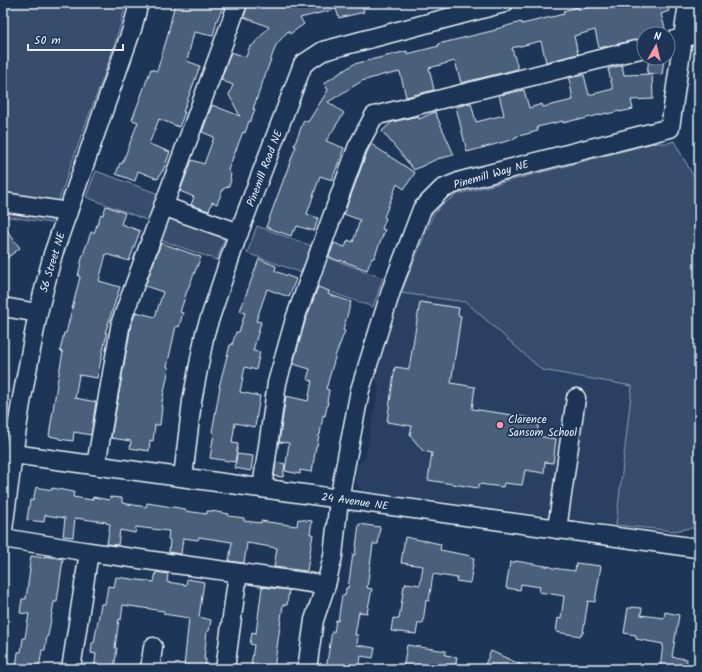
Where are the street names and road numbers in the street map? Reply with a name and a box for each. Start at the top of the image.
street label: Pinemill Road NE [242,127,288,209]
street label: Pinemill Way NE [451,155,532,194]
street label: 56 Street NE [35,229,71,295]
street label: 24 Avenue NE [320,488,390,516]

